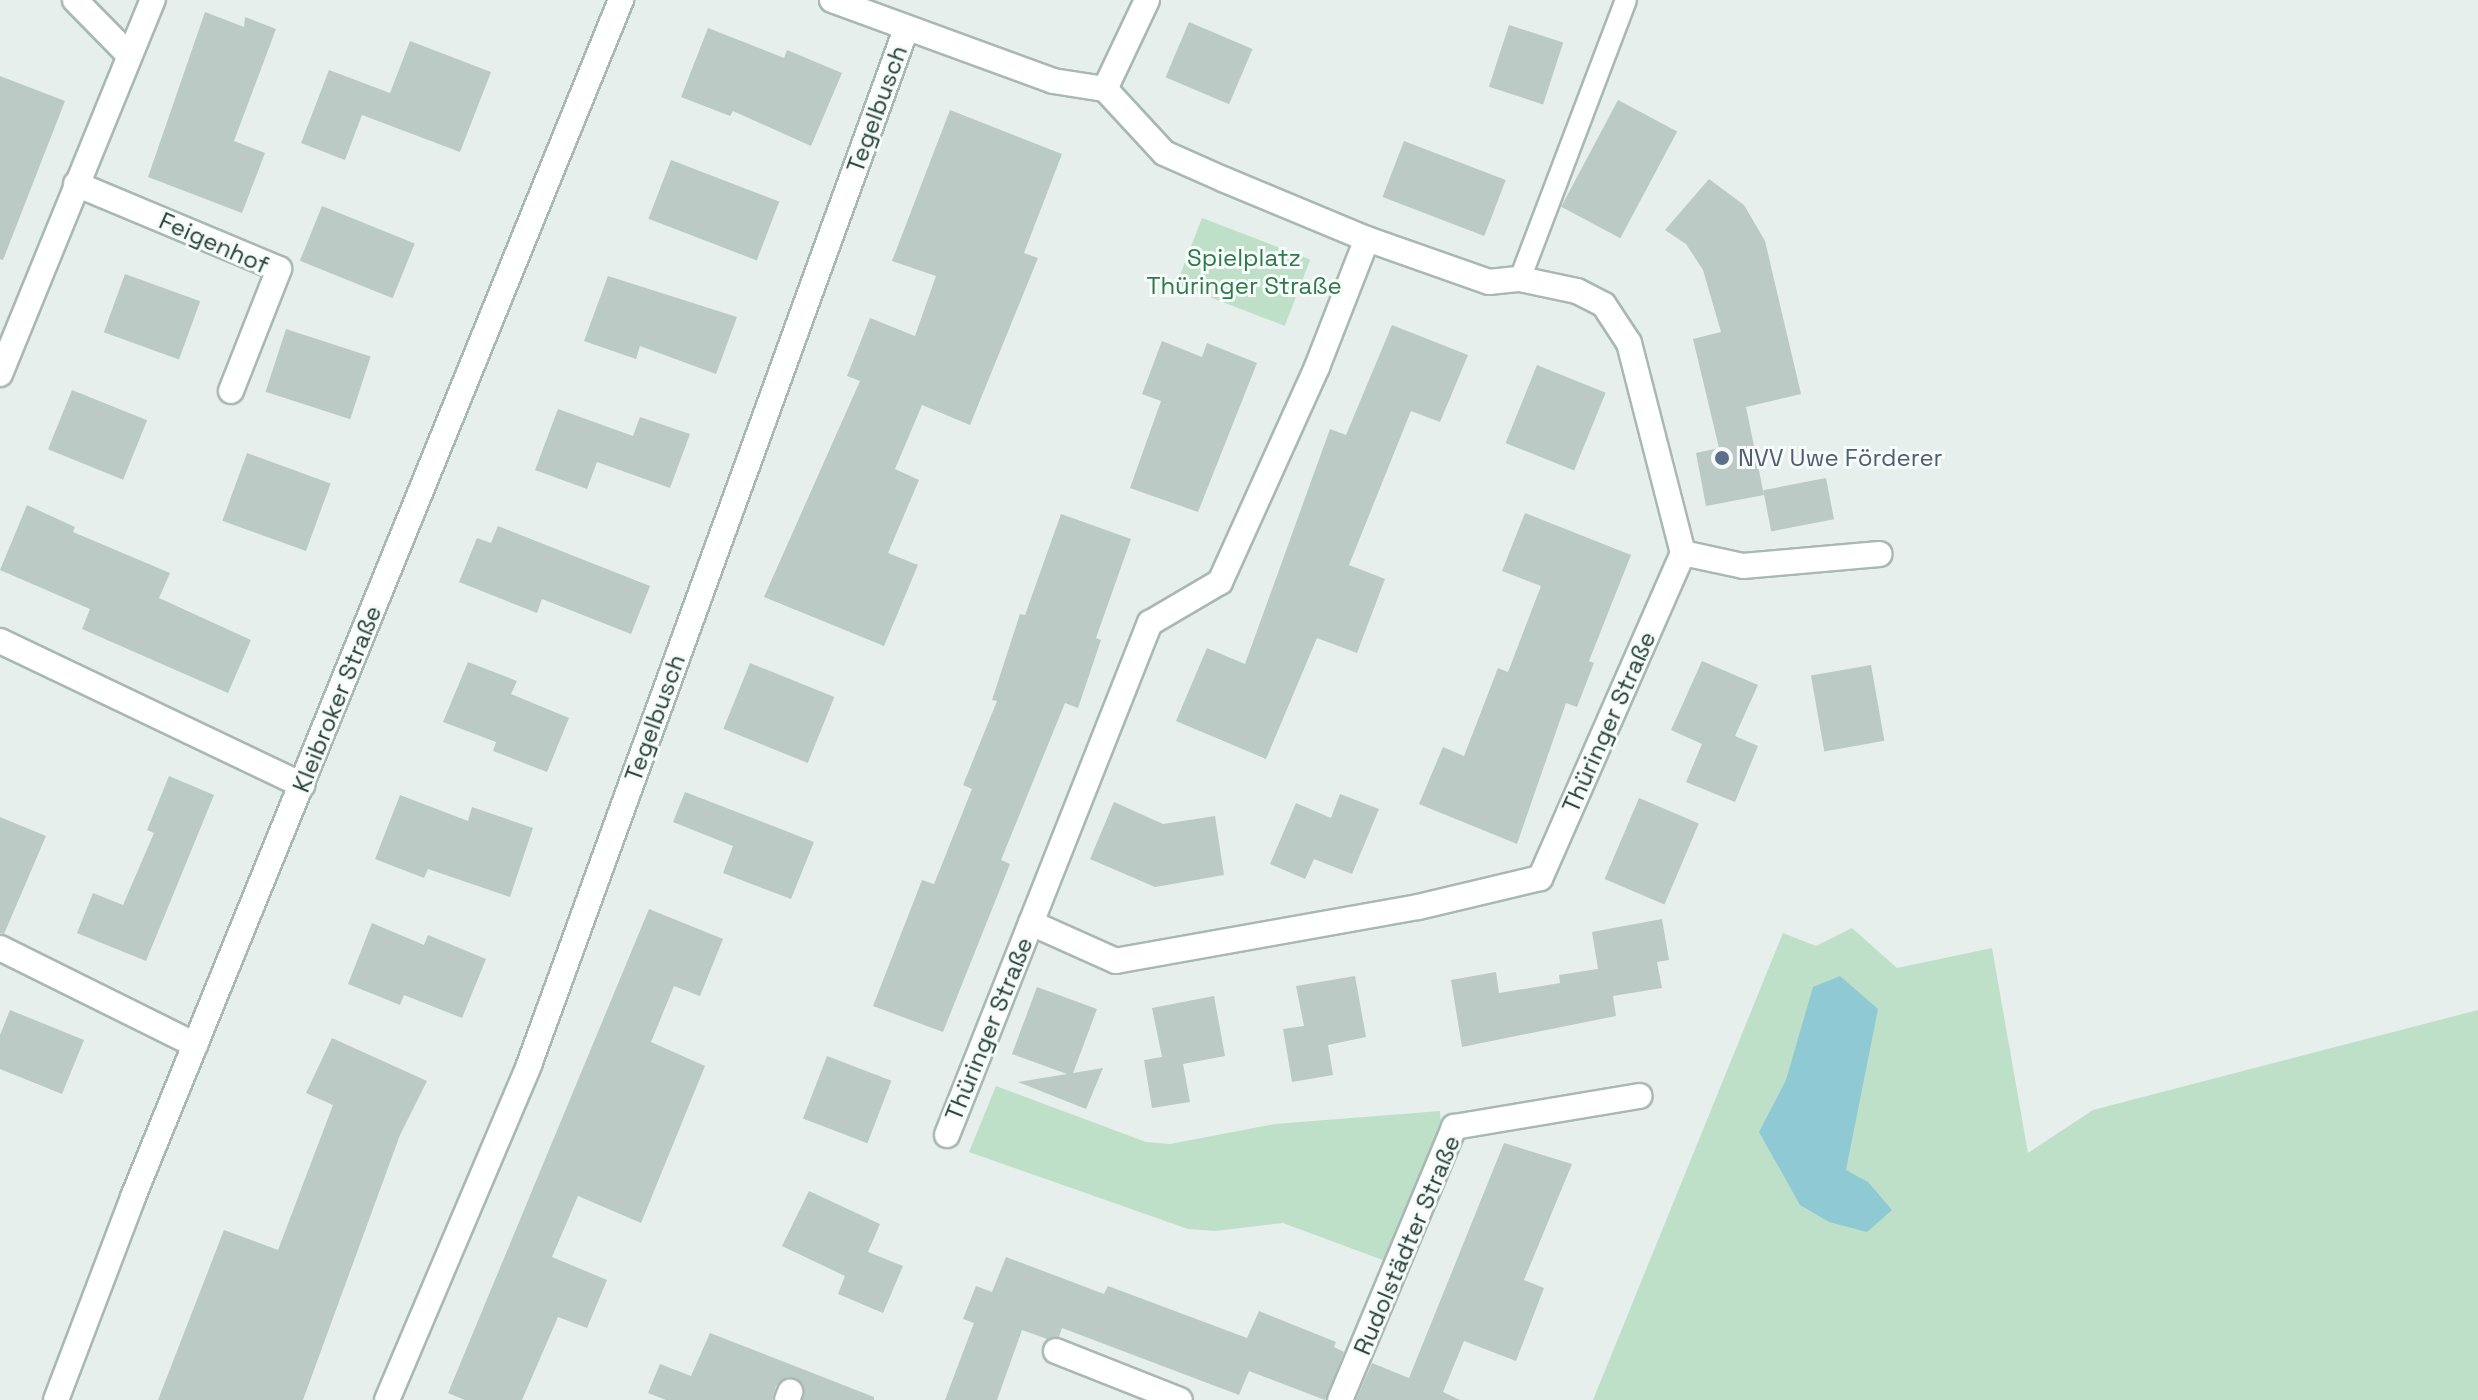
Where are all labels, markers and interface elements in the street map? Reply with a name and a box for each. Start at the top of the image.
street label: Tegelbusch [841,41,913,177]
street label: Feigenhof [155,206,273,280]
park label: Spielplatz Thüringer Straße [1146,244,1342,300]
place label: NVV Uwe Förderer [1738,444,1943,472]
marker: NVV Uwe Förderer [1713,449,1731,467]
street label: Kleibroker Straße [286,601,388,797]
street label: Thüringer Straße [1556,627,1662,817]
street label: Tegelbusch [619,650,691,786]
street label: Thüringer Straße [939,933,1039,1125]
street label: Rudolstädter Straße [1348,1131,1466,1359]

